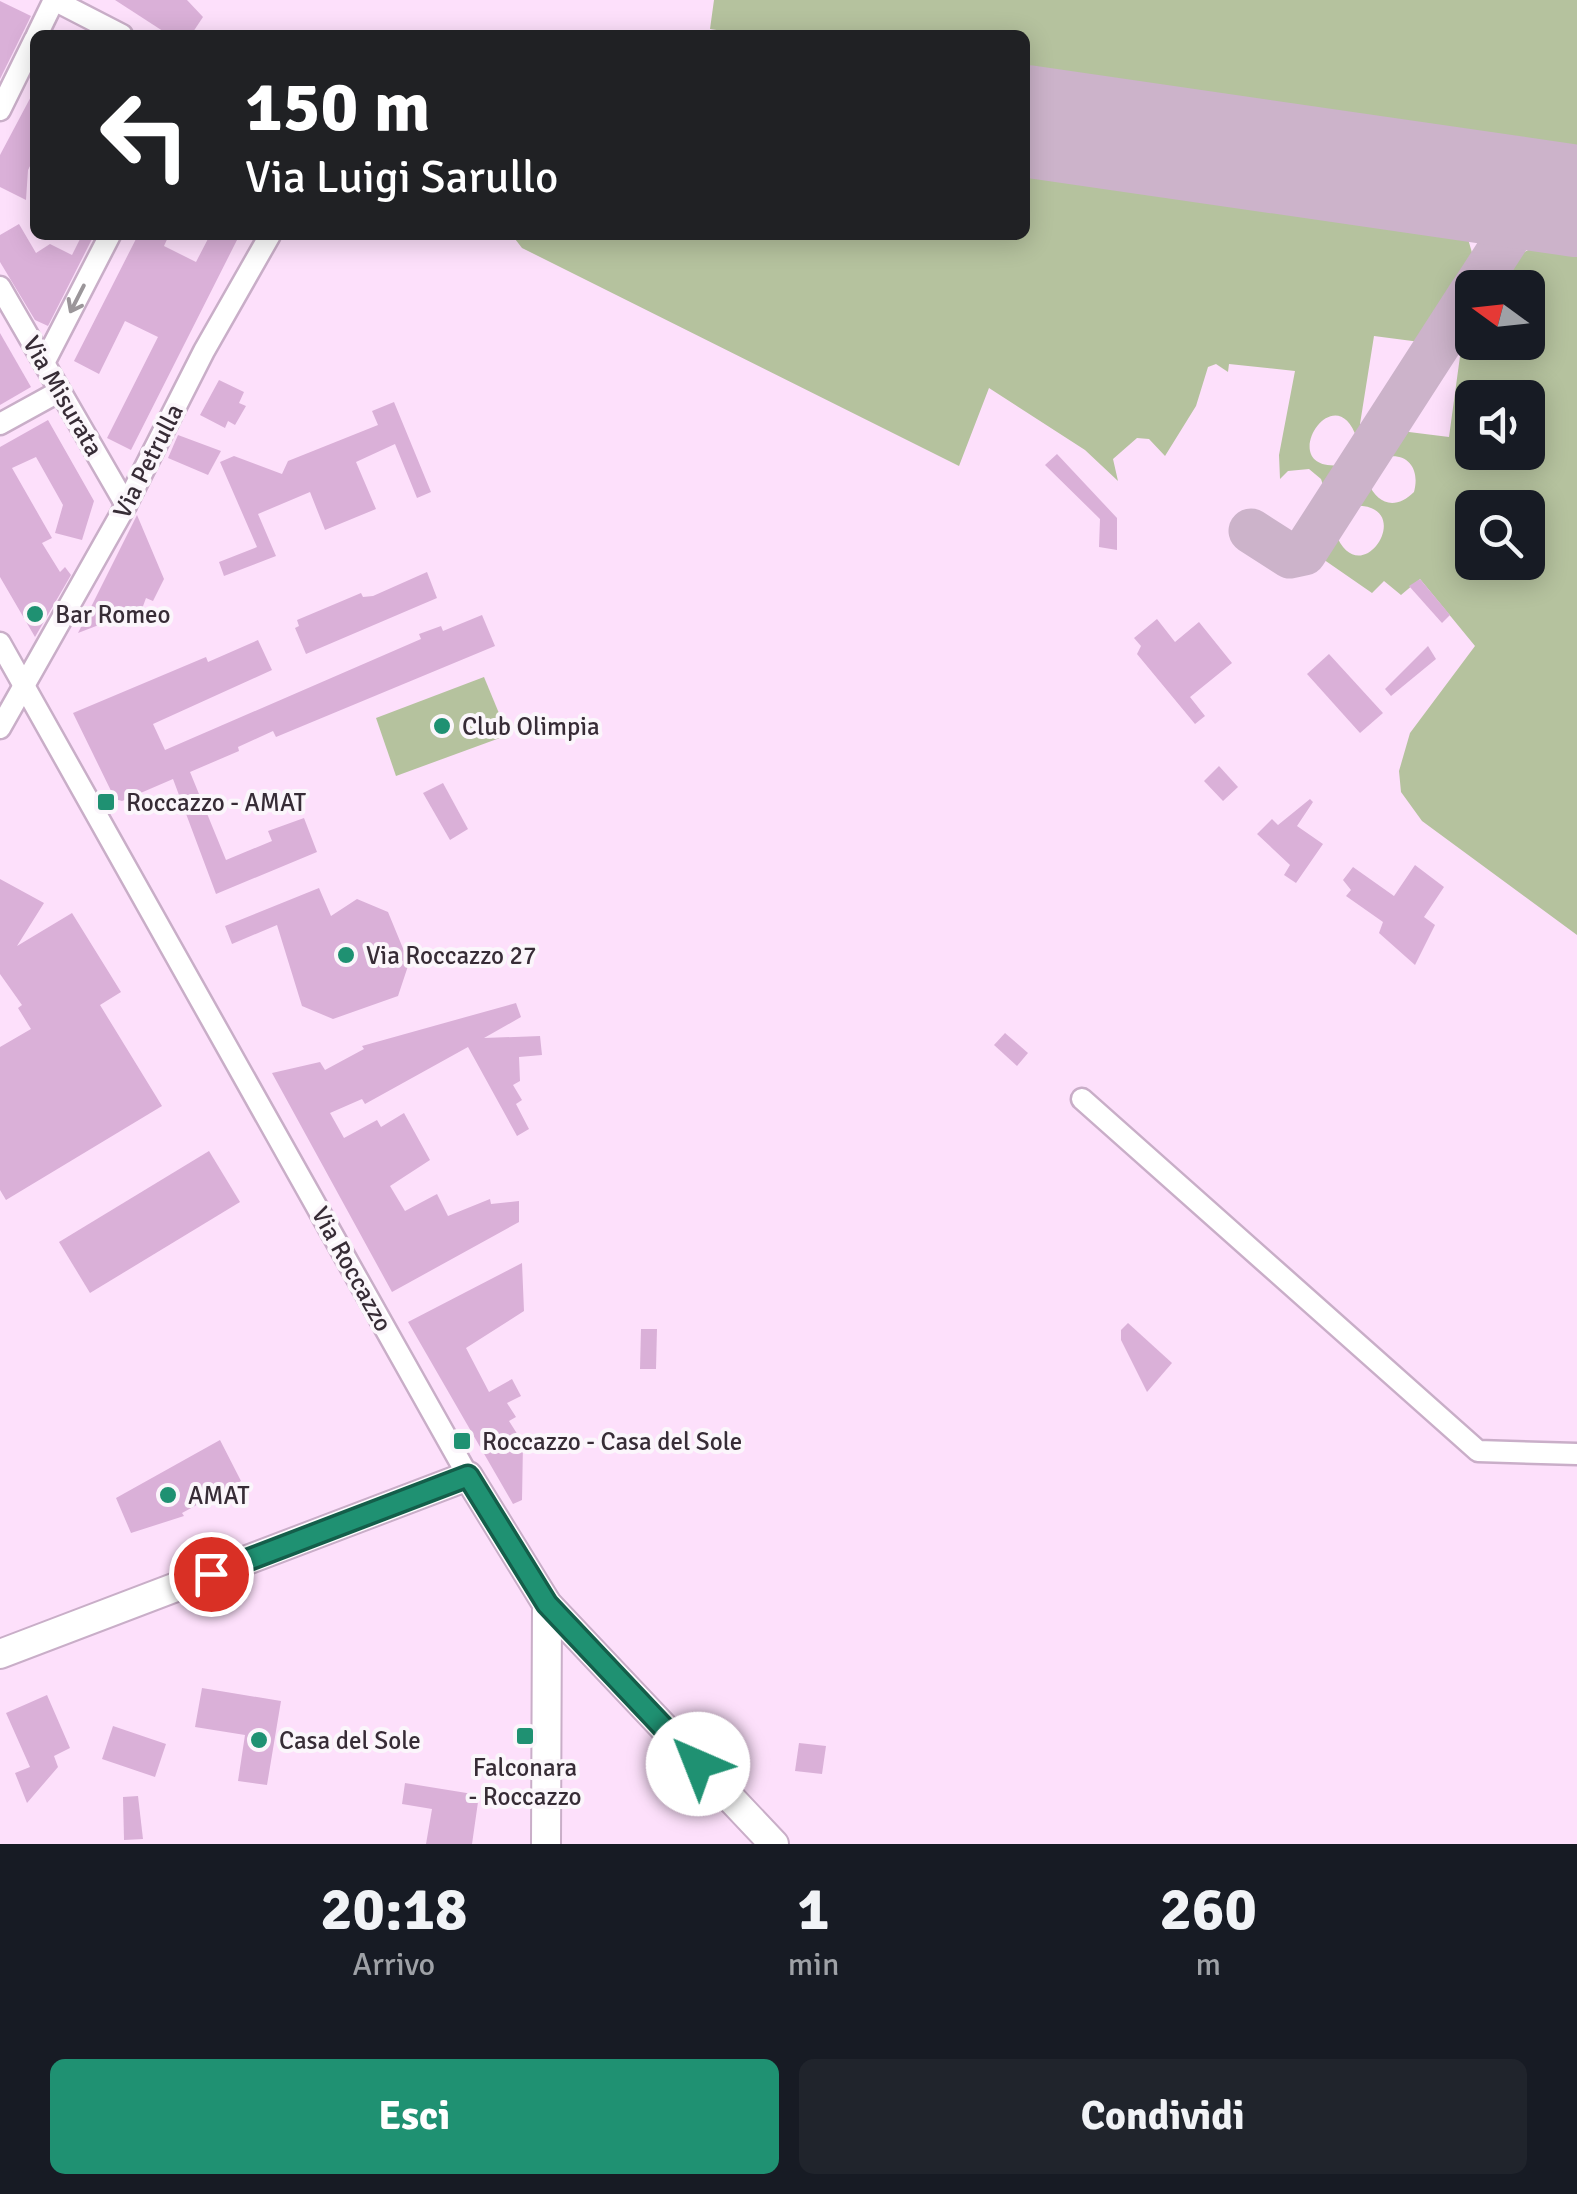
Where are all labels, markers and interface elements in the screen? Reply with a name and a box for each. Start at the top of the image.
text: 150 m [245,64,430,150]
icon: left [80,70,210,200]
text: Via Luigi Sarullo [245,150,558,205]
north arrow [1455,270,1545,360]
map controls [1455,270,1545,580]
one-way arrow [67,284,86,314]
street label: Via Misurata [16,330,110,462]
button: sound [1455,380,1545,470]
street label: Via Petrulla [106,399,190,523]
button: search [1455,490,1545,580]
place label: Bar Romeo [55,599,171,630]
marker: Bar Romeo [24,603,46,625]
place label: Club Olimpia [462,711,600,742]
marker: Club Olimpia [431,715,453,737]
place label: Roccazzo - AMAT [126,787,307,818]
marker: Roccazzo - AMAT [95,791,117,813]
place label: Via Roccazzo 27 [366,940,537,971]
marker: Via Roccazzo 27 [335,944,357,966]
street label: Via Roccazzo [305,1201,399,1337]
place label: Roccazzo - Casa del Sole [482,1426,742,1457]
marker: Roccazzo - Casa del Sole [451,1430,473,1452]
place label: AMAT [188,1480,250,1511]
marker: AMAT [157,1484,179,1506]
pin [169,1532,254,1617]
icon: arrive [184,1547,239,1602]
position arrow [646,1712,750,1816]
place label: Casa del Sole [279,1725,421,1756]
marker: Falconara - Roccazzo [514,1725,536,1747]
marker: Casa del Sole [248,1729,270,1751]
place label: Falconara - Roccazzo [469,1752,582,1812]
text: 20:18 [320,1873,468,1947]
text: 1 [797,1873,830,1947]
text: 260 [1160,1873,1257,1947]
text: Arrivo [352,1945,435,1984]
text: min [788,1945,839,1984]
text: m [1195,1945,1221,1984]
button: Esci [50,2059,779,2174]
button: Condividi [799,2059,1527,2174]

